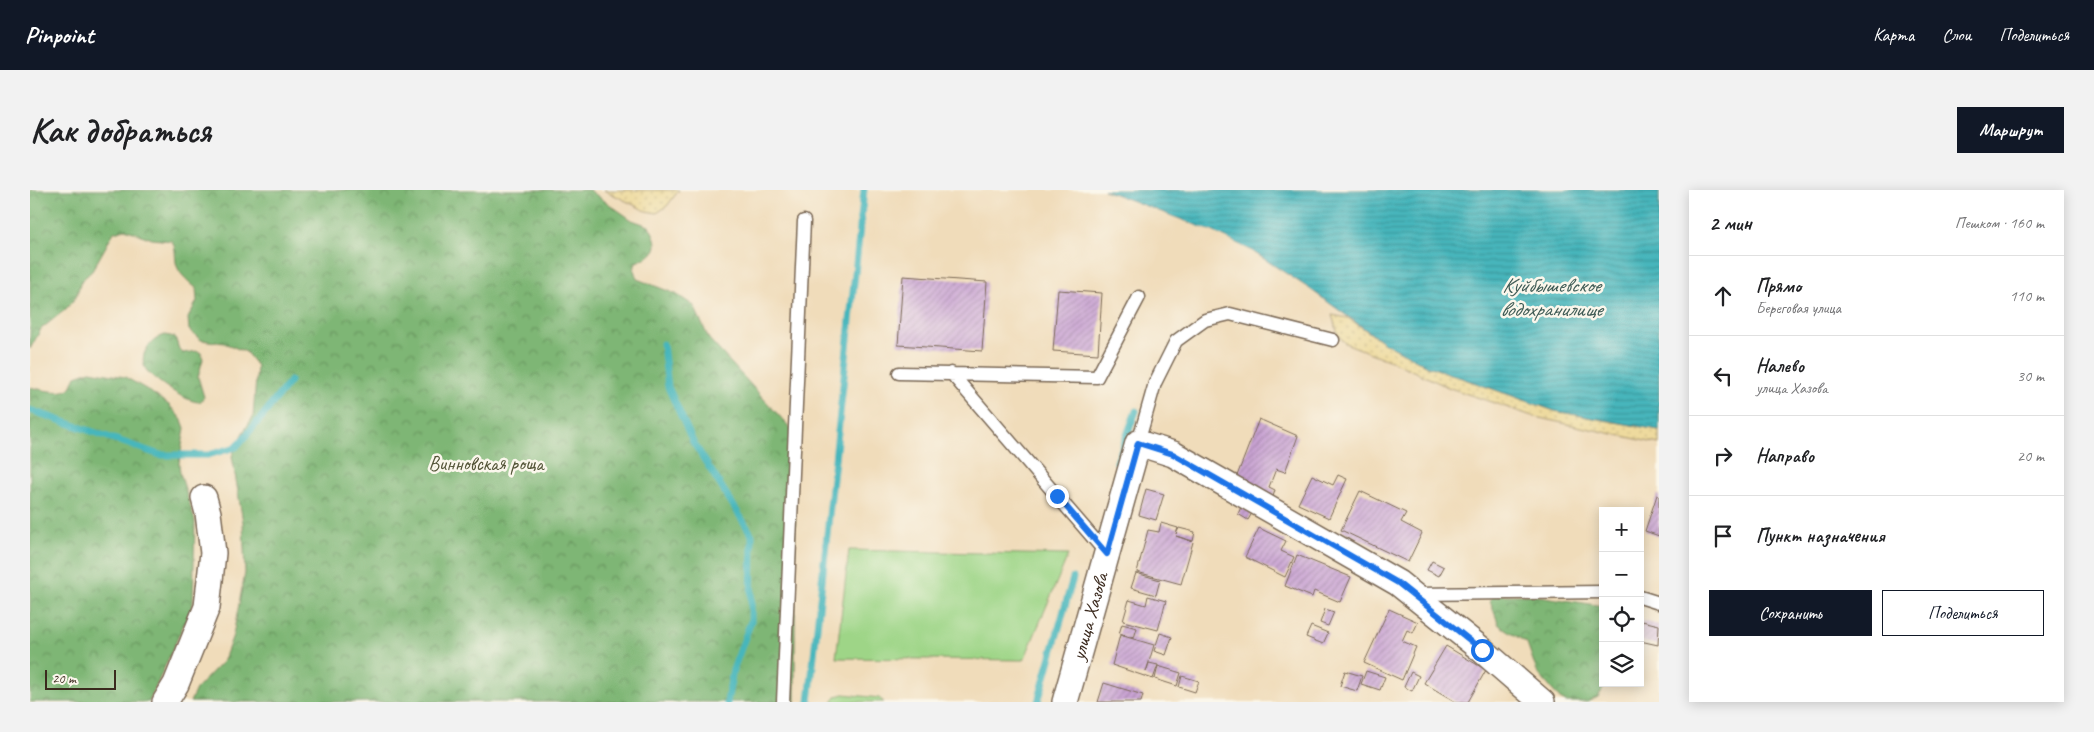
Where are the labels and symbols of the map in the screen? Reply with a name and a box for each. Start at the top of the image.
water label: Куйбышевское водохранилище [1500,272,1605,322]
park label: Винновская роща [429,451,545,476]
route end [1046,485,1069,508]
street label: улица Хазова [1065,568,1114,664]
route start [1471,639,1494,662]
scale bar [45,667,116,690]

